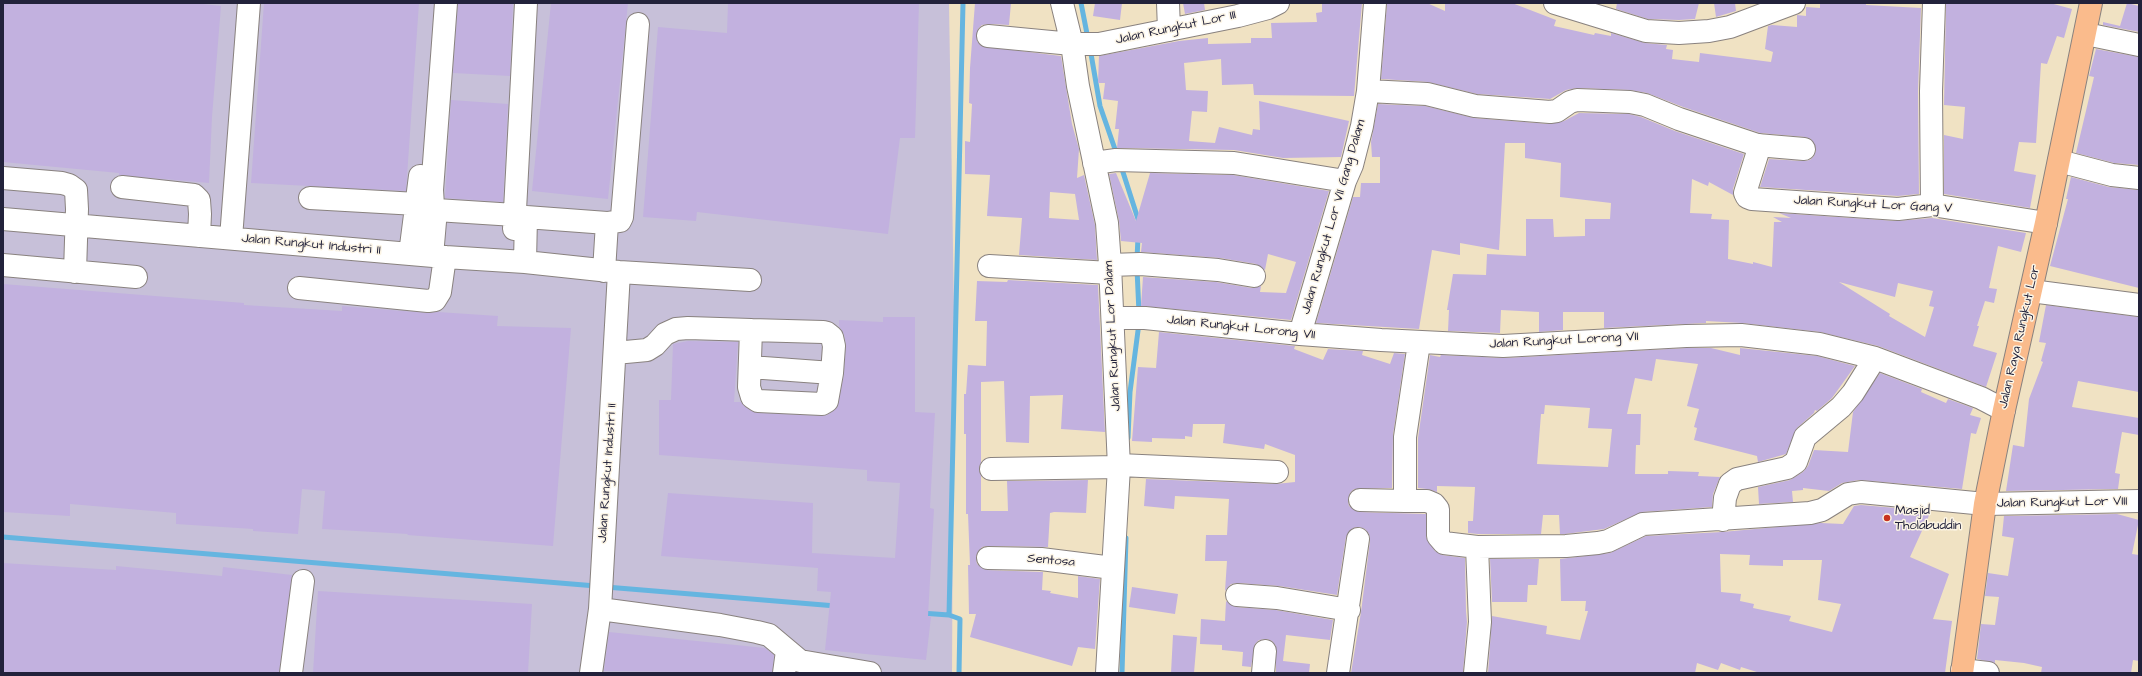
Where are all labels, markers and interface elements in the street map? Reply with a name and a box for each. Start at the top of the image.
street label: Jalan Rungkut Lor III [1114,8,1238,48]
street label: Jalan Rungkut Lor VII Gang Dalam [1299,118,1369,316]
street label: Jalan Rungkut Lor Gang V [1793,193,1953,217]
street label: Jalan Rungkut Industri II [241,231,381,259]
street label: Jalan Rungkut Lor Dalam [1101,260,1125,412]
street label: Jalan Raya Rungkut Lor [1996,264,2044,410]
street label: Jalan Rungkut Lorong VII [1166,312,1316,344]
street label: Jalan Rungkut Lorong VII [1489,329,1639,353]
street label: Jalan Rungkut Industri II [595,403,621,543]
street label: Jalan Rungkut Lor VIII [1997,494,2127,512]
place label: Masjid Tholabuddin [1895,503,1961,534]
marker: Masjid Tholabuddin [1882,513,1892,523]
street label: Sentosa [1027,551,1075,571]

